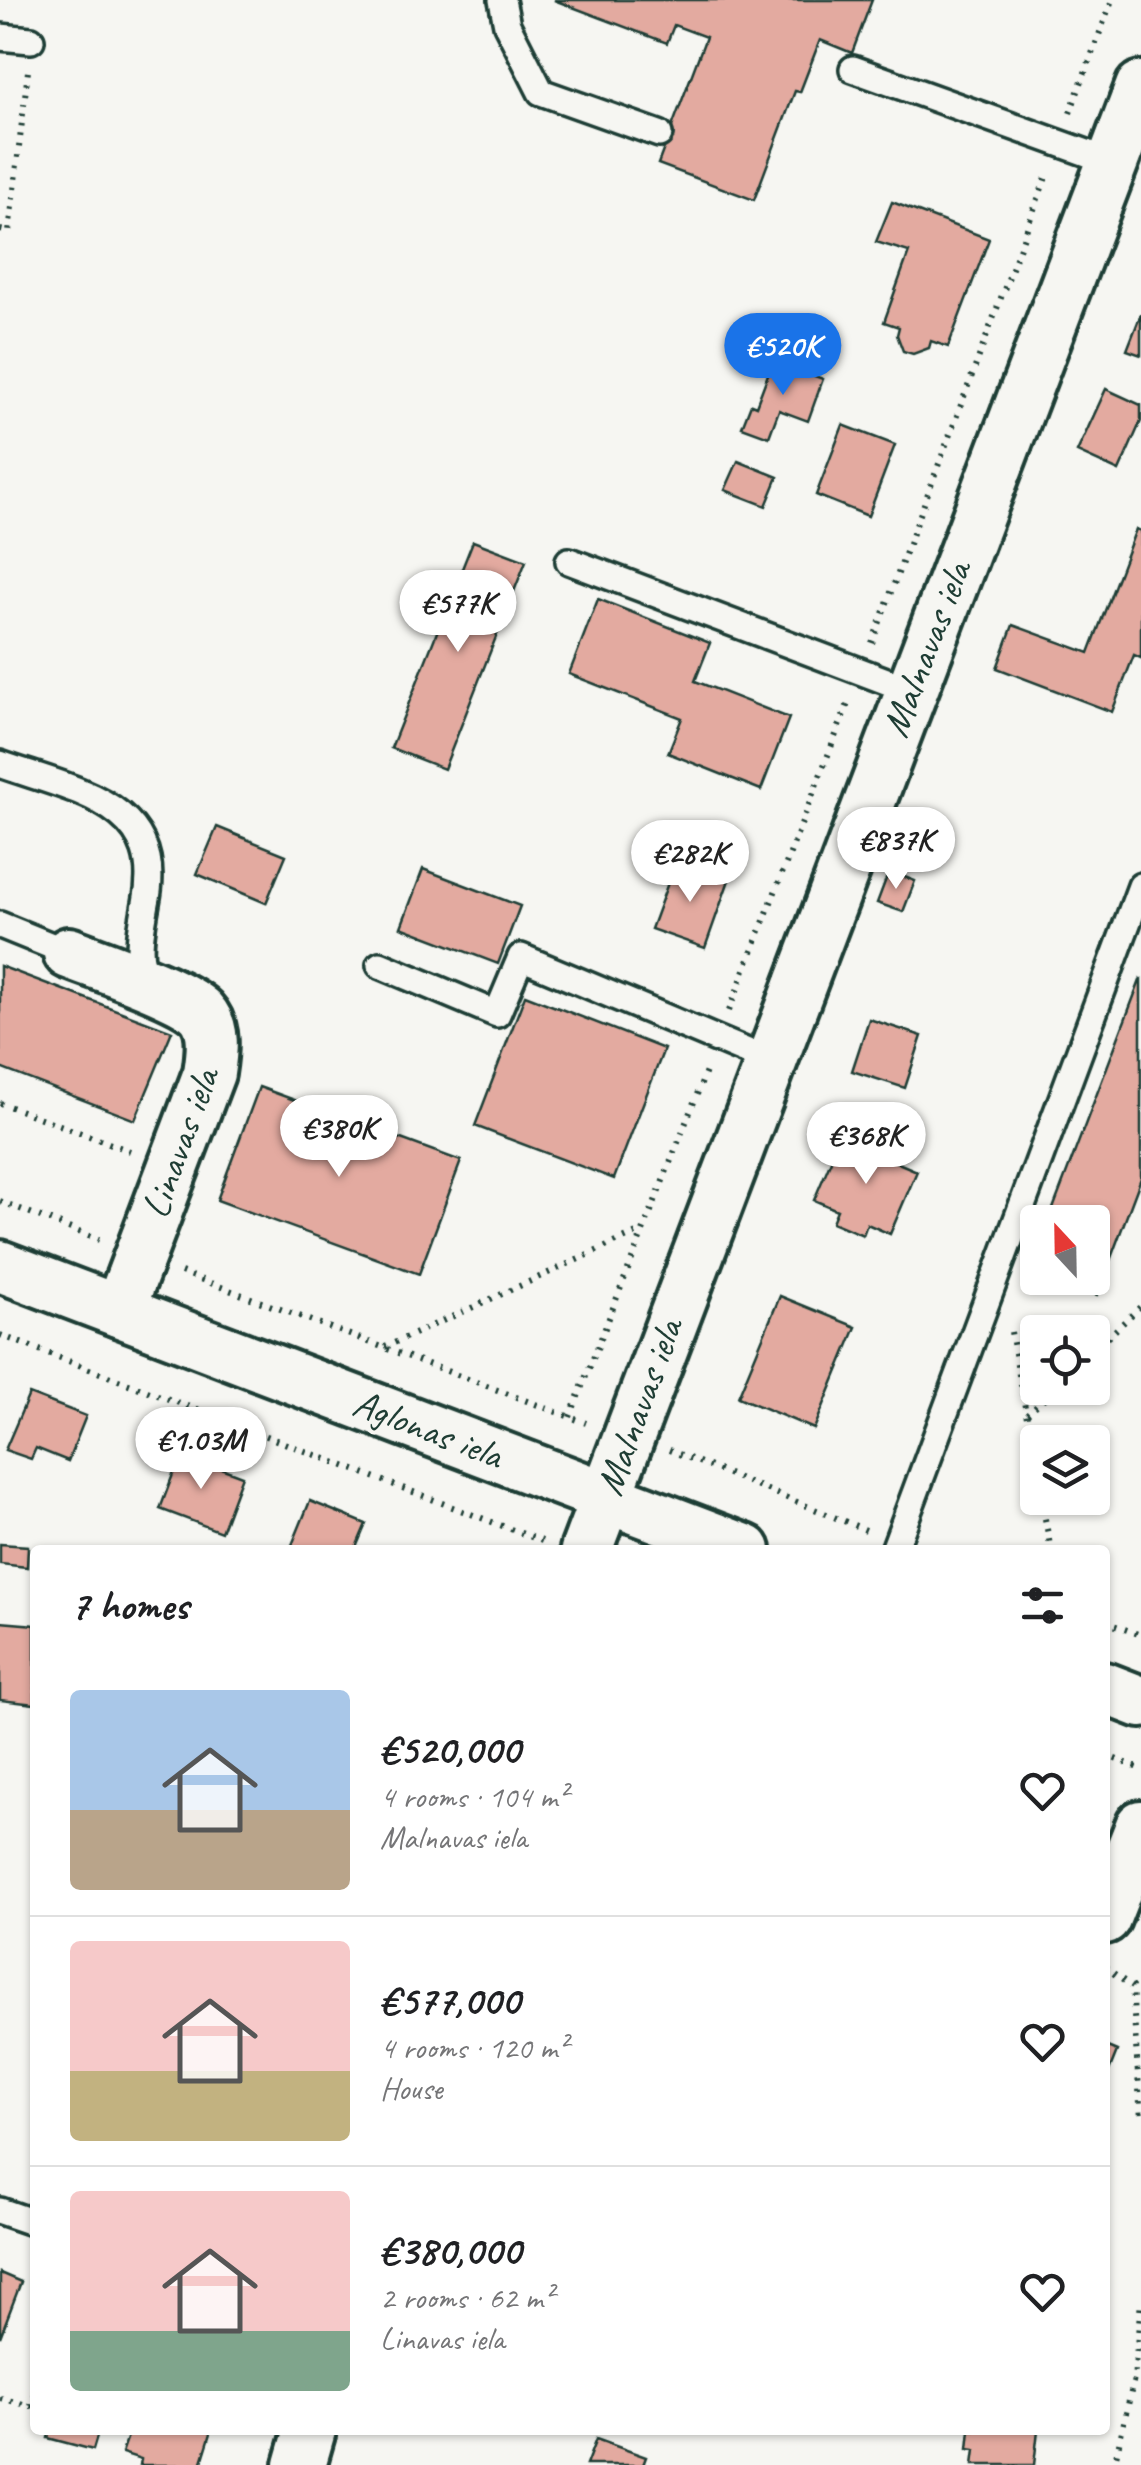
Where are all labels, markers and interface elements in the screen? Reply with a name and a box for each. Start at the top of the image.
pin: €520K [713,313,853,398]
text: €520K [746,325,820,366]
street label: Malnavas iela [870,551,984,744]
pin: €577K [388,570,528,655]
text: €577K [421,582,495,623]
pin: €837K [826,807,966,892]
text: €837K [859,819,933,860]
pin: €282K [620,820,760,905]
text: €282K [653,832,727,873]
street label: Linavas iela [130,1058,231,1225]
pin: €380K [269,1095,409,1180]
pin: €368K [796,1102,936,1187]
text: €380K [302,1107,376,1148]
text: €368K [829,1114,903,1155]
north arrow [1020,1205,1110,1295]
map controls [1020,1205,1110,1515]
street label: Malnavas iela [584,1309,695,1502]
button: locate [1020,1315,1110,1405]
street label: Aglonas iela [346,1378,512,1481]
pin: €1.03M [120,1407,282,1492]
text: €1.03M [157,1419,245,1460]
button: layers [1020,1425,1110,1515]
icon: filters [1015,1578,1070,1633]
text: 7 homes [70,1579,188,1632]
text: €520,000 [380,1723,520,1776]
icon: home [150,1730,270,1850]
icon: heart [1015,1763,1070,1818]
text: 4 rooms · 104 m² [380,1776,567,1817]
text: Malnavas iela [380,1817,527,1858]
text: €577,000 [380,1974,520,2027]
icon: home [150,1981,270,2101]
icon: heart [1015,2014,1070,2069]
text: 4 rooms · 120 m² [380,2027,567,2068]
text: House [380,2068,442,2109]
text: €380,000 [380,2224,521,2277]
icon: home [150,2231,270,2351]
icon: heart [1015,2264,1070,2319]
text: 2 rooms · 62 m² [380,2277,553,2318]
text: Linavas iela [380,2318,504,2359]

